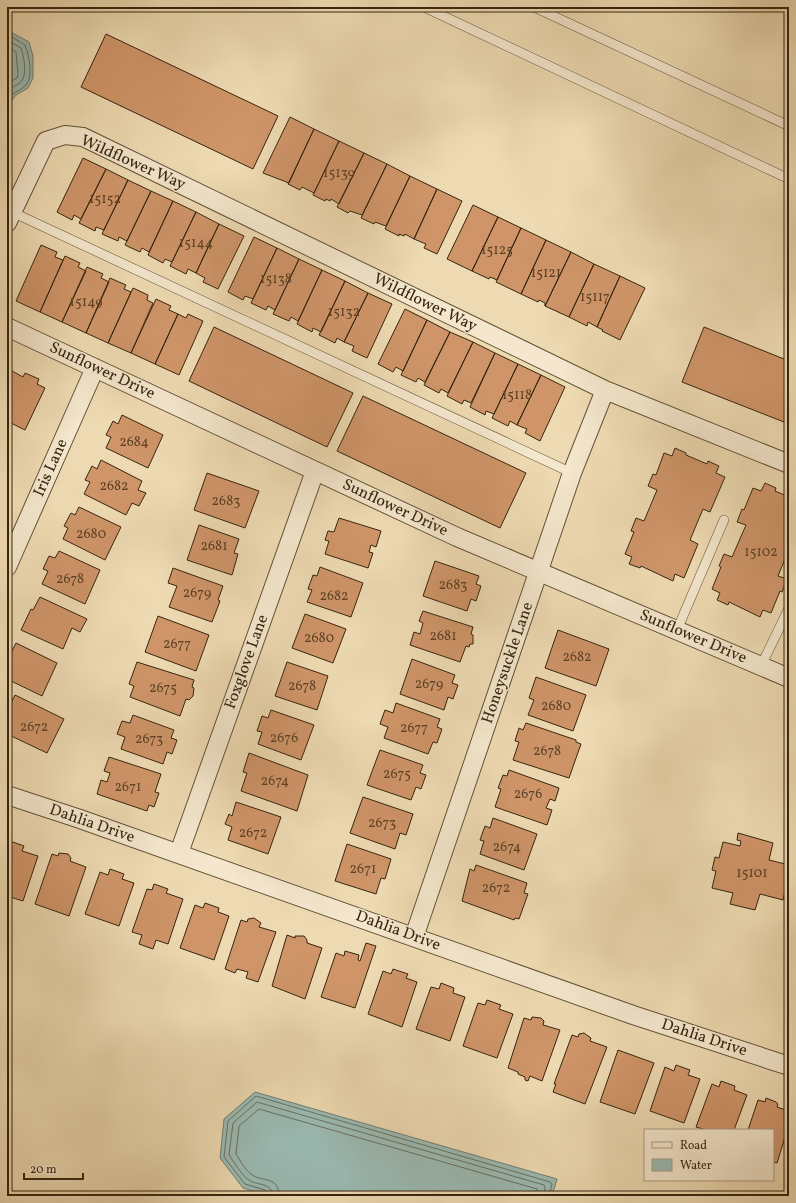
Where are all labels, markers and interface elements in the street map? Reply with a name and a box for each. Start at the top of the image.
street label: Wildflower Way [77,130,189,196]
house number: 15139 [323,164,355,183]
house number: 15152 [89,190,121,209]
house number: 15144 [179,234,213,253]
house number: 15125 [481,241,513,260]
house number: 15121 [531,264,561,283]
street label: Wildflower Way [369,268,481,338]
house number: 15138 [260,270,292,289]
house number: 15117 [580,288,610,307]
house number: 15149 [70,293,102,312]
house number: 15132 [328,303,360,322]
street label: Sunflower Drive [45,337,159,405]
house number: 15118 [502,386,532,405]
house number: 2684 [119,433,149,452]
street label: Iris Lane [28,436,74,500]
street label: Sunflower Drive [338,474,452,542]
house number: 2682 [99,477,129,496]
house number: 2683 [212,492,240,511]
house number: 2680 [76,525,106,544]
house number: 2681 [200,537,228,556]
house number: 15102 [744,543,778,562]
house number: 2678 [56,570,84,589]
house number: 2683 [439,576,467,595]
house number: 2679 [183,584,211,603]
house number: 2682 [319,587,349,606]
street label: Honeysuckle Lane [477,599,539,727]
street label: Sunflower Drive [636,605,750,669]
street label: Foxglove Lane [220,612,274,712]
house number: 2681 [429,627,457,646]
house number: 2680 [304,629,334,648]
house number: 2677 [163,635,191,654]
house number: 2682 [562,648,592,667]
house number: 2679 [415,675,443,694]
house number: 2678 [288,677,316,696]
house number: 2675 [149,679,177,698]
house number: 2680 [541,697,571,716]
house number: 2672 [20,718,48,737]
house number: 2677 [400,719,428,738]
house number: 2676 [270,729,298,748]
house number: 2673 [135,730,163,749]
house number: 2678 [533,742,561,761]
house number: 2675 [383,765,411,784]
house number: 2674 [261,772,289,791]
house number: 2671 [115,778,141,797]
house number: 2676 [514,785,542,804]
street label: Dahlia Drive [46,799,138,849]
house number: 2673 [368,814,396,833]
house number: 2672 [239,824,267,843]
house number: 2674 [493,838,521,857]
house number: 2671 [350,860,376,879]
house number: 15101 [736,864,768,883]
house number: 2672 [482,879,510,898]
street label: Dahlia Drive [352,905,444,957]
street label: Dahlia Drive [658,1014,750,1062]
legend [644,1129,774,1181]
text: Road [680,1138,707,1154]
scale bar [24,1155,83,1181]
text: Water [680,1158,712,1174]
text: 20 m [30,1162,57,1178]

